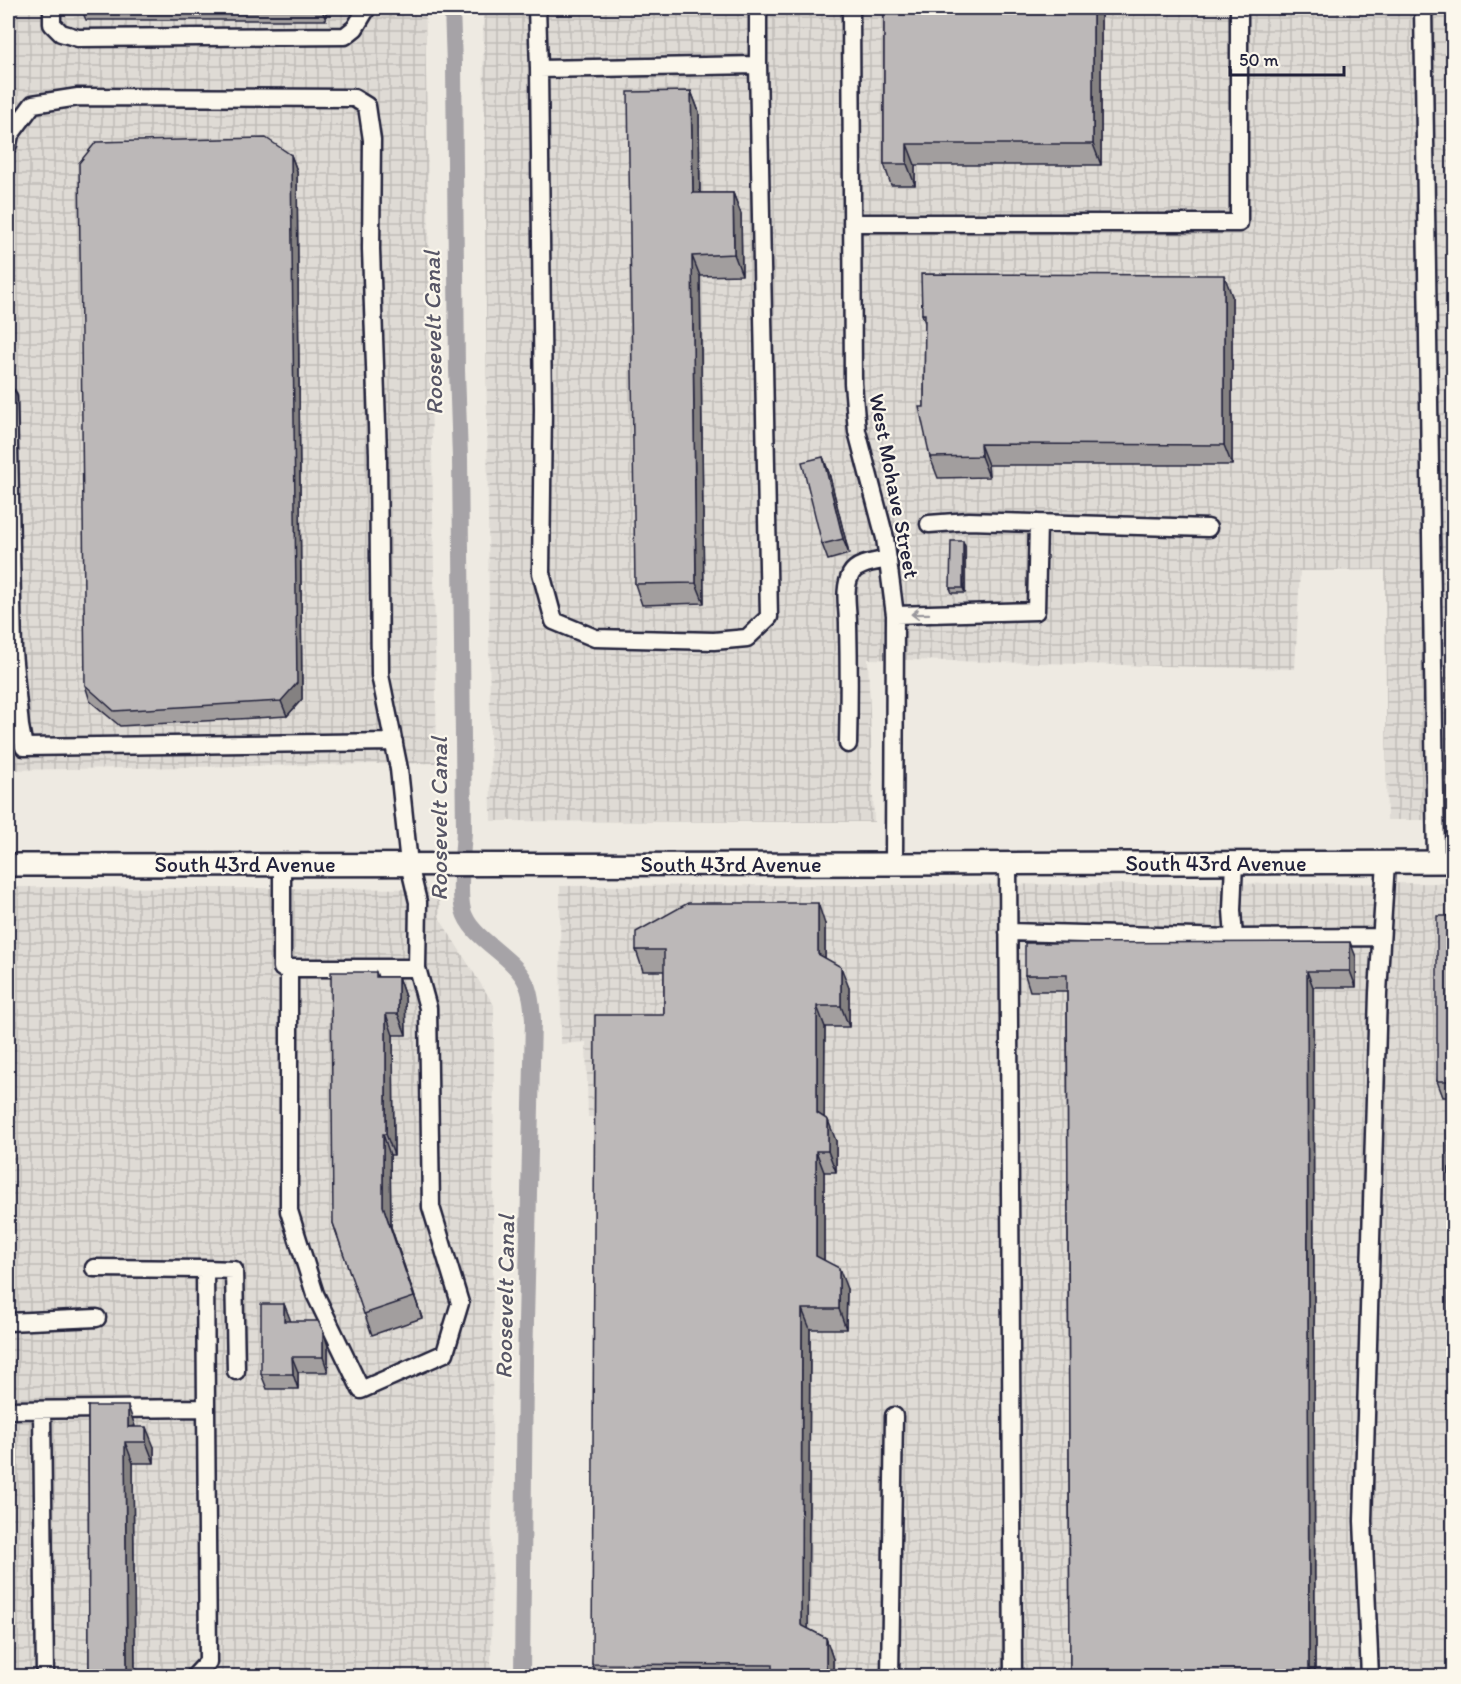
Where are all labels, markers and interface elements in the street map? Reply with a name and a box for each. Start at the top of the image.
scale bar [1230,39,1344,77]
text: 50 m [1239,49,1279,71]
water label: Roosevelt Canal [417,248,448,415]
street label: West Mohave Street [863,391,926,581]
one-way arrow [910,608,930,620]
water label: Roosevelt Canal [424,735,453,901]
street label: South 43rd Avenue [1126,850,1307,877]
street label: South 43rd Avenue [155,851,336,878]
street label: South 43rd Avenue [641,851,822,878]
water label: Roosevelt Canal [489,1212,520,1379]

